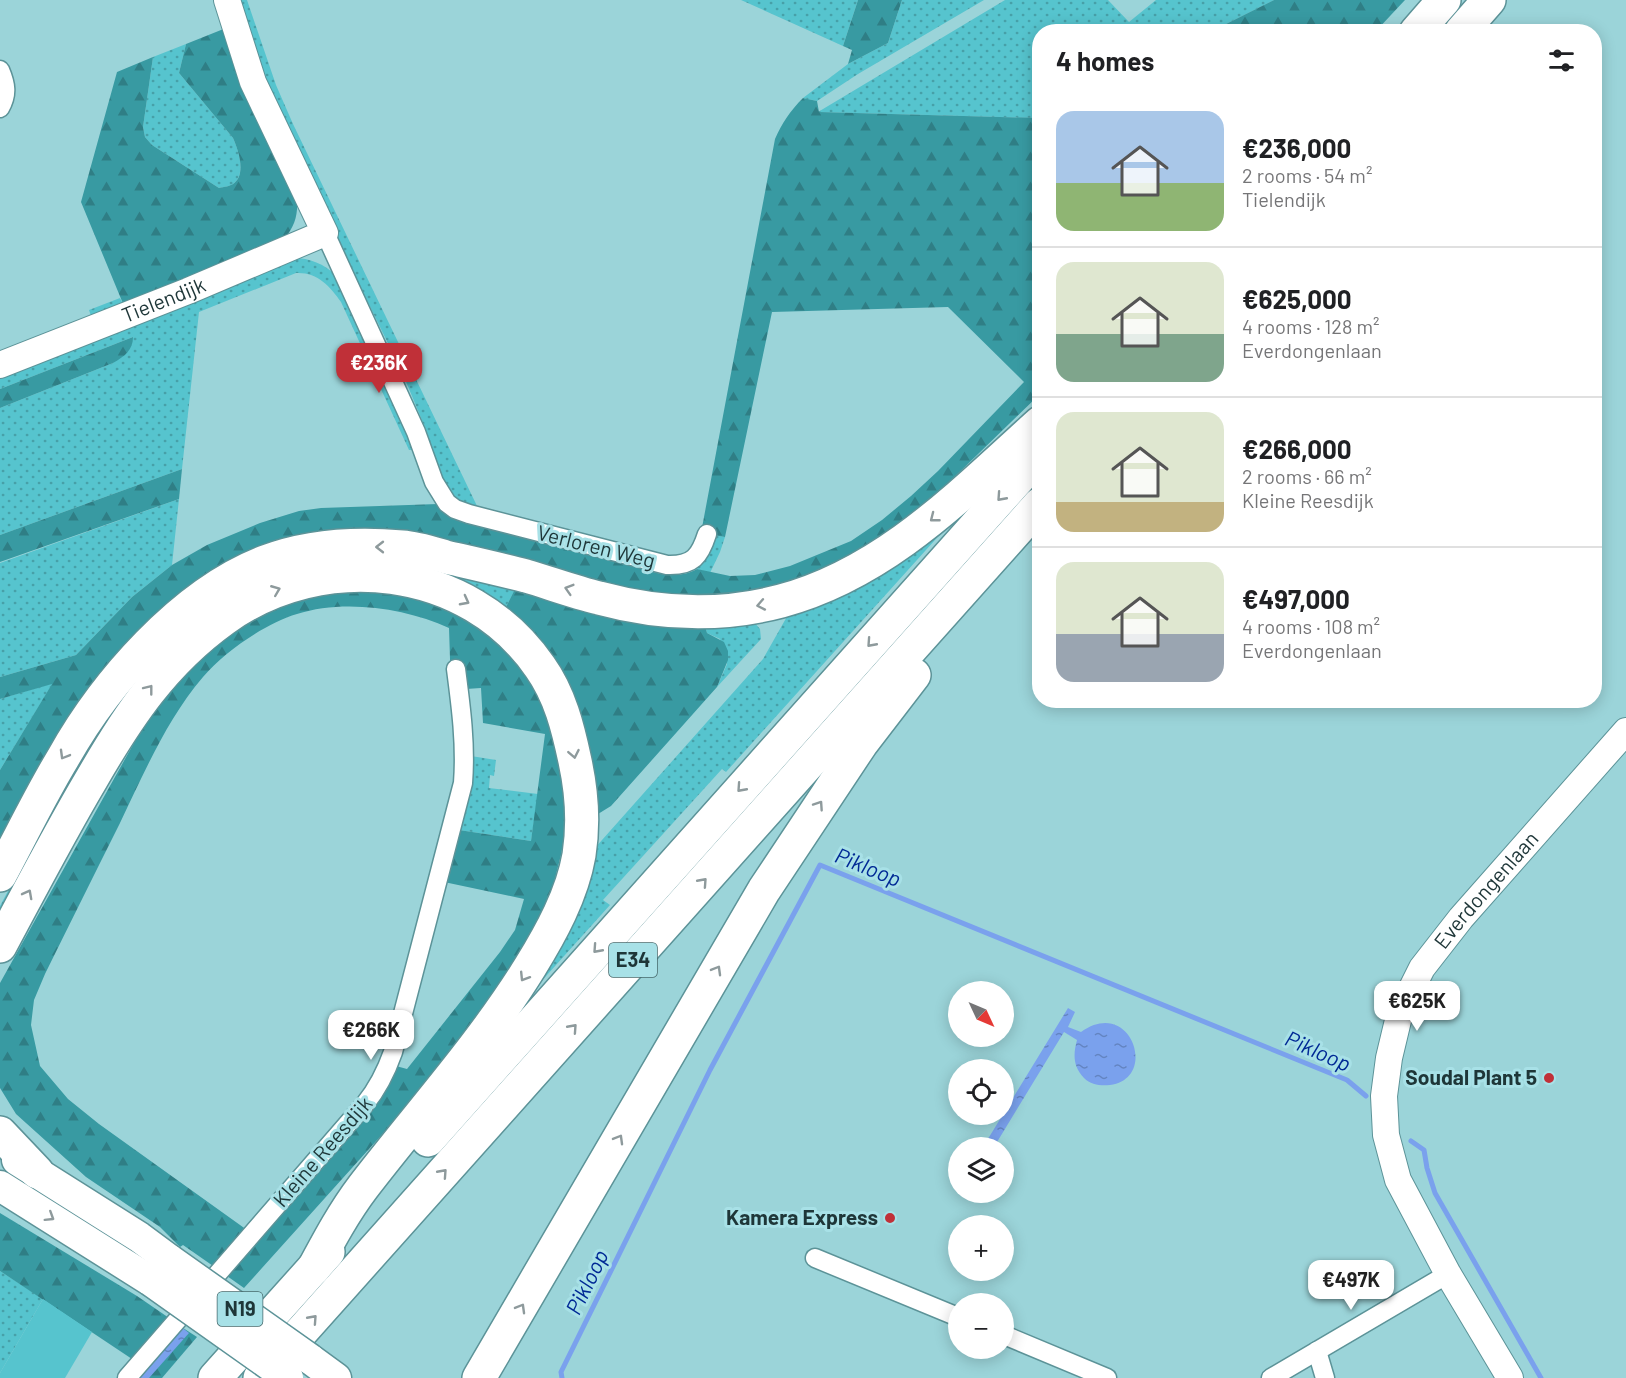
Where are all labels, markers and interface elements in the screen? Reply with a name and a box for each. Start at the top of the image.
icon: filters [1545,44,1578,77]
text: 4 homes [1056,45,1154,76]
text: €236,000 [1242,132,1351,163]
icon: home [1104,135,1176,207]
text: 2 rooms · 54 m² [1242,163,1372,187]
text: Tielendijk [1242,187,1326,211]
street label: Tielendijk [118,271,209,327]
text: €625,000 [1242,283,1352,314]
icon: home [1104,286,1176,358]
text: 4 rooms · 128 m² [1242,314,1380,338]
text: Everdongenlaan [1242,338,1382,362]
pin: €236K [337,343,421,394]
text: €236K [350,350,408,374]
text: €266,000 [1242,433,1352,464]
icon: home [1104,436,1176,508]
text: 2 rooms · 66 m² [1242,464,1372,488]
text: Kleine Reesdijk [1242,488,1374,512]
one-way arrow [997,490,1008,501]
one-way arrow [929,511,940,522]
street label: Verloren Weg [535,519,658,572]
one-way arrow [375,541,384,553]
text: €497,000 [1242,583,1350,614]
one-way arrow [564,584,575,596]
one-way arrow [270,585,281,597]
icon: home [1104,586,1176,658]
one-way arrow [459,594,469,605]
one-way arrow [756,598,766,611]
text: 4 rooms · 108 m² [1242,614,1380,638]
one-way arrow [867,636,878,647]
text: Everdongenlaan [1242,638,1382,662]
one-way arrow [142,684,153,695]
one-way arrow [60,749,72,759]
one-way arrow [567,749,580,759]
one-way arrow [737,781,748,792]
one-way arrow [812,800,823,811]
street label: Everdongenlaan [1428,826,1543,953]
water label: Pikloop [832,841,905,891]
one-way arrow [696,878,707,889]
one-way arrow [21,890,32,900]
one-way arrow [593,943,604,953]
road number: E34 [609,943,657,977]
one-way arrow [709,966,721,976]
one-way arrow [519,971,531,981]
north arrow [948,981,1014,1047]
map controls [948,981,1014,1359]
pin: €625K [1375,981,1459,1032]
text: €625K [1388,988,1446,1012]
pin: €266K [329,1010,413,1061]
text: €266K [342,1017,400,1041]
one-way arrow [566,1024,577,1034]
water label: Pikloop [1282,1024,1355,1076]
button: locate [948,1059,1014,1125]
place label: Soudal Plant 5 [1405,1064,1537,1089]
marker: Soudal Plant 5 [1542,1071,1556,1085]
street label: Kleine Reesdijk [267,1091,377,1211]
one-way arrow [611,1135,623,1145]
button: layers [948,1137,1014,1203]
one-way arrow [436,1169,447,1180]
place label: Kamera Express [726,1204,878,1229]
one-way arrow [44,1210,54,1222]
marker: Kamera Express [883,1211,897,1225]
button: + [948,1215,1014,1281]
water label: Pikloop [559,1245,613,1318]
pin: €497K [1309,1260,1393,1311]
text: €497K [1322,1267,1380,1291]
road number: N19 [218,1292,262,1326]
button: − [948,1293,1014,1359]
one-way arrow [513,1303,525,1314]
one-way arrow [306,1315,317,1326]

